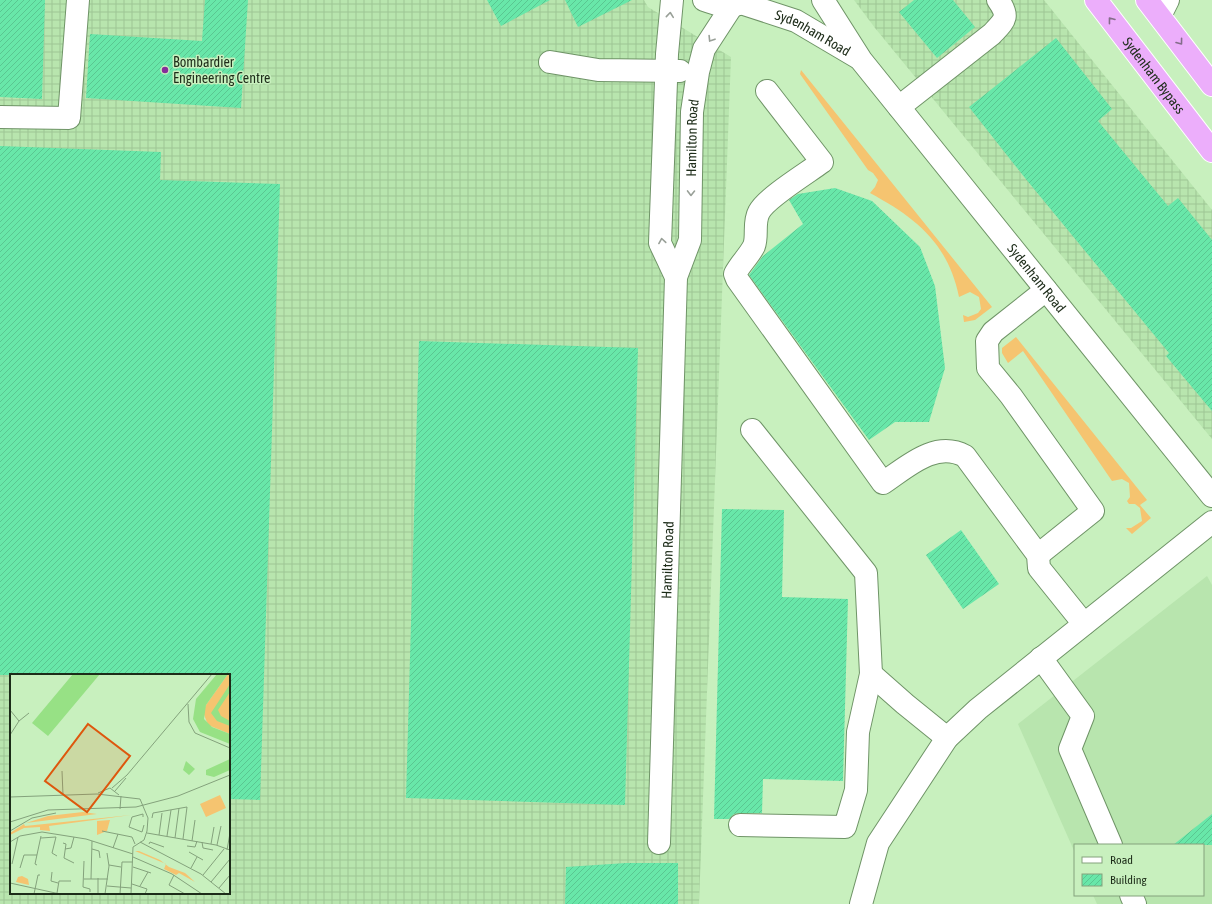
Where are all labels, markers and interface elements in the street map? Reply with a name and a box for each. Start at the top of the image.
street label: Sydenham Road [773,7,853,59]
one-way arrow [665,12,674,18]
one-way arrow [1109,18,1116,25]
one-way arrow [709,34,716,41]
street label: Sydenham Bypass [1120,34,1188,117]
one-way arrow [1175,38,1182,45]
place label: Bombardier Engineering Centre [173,54,270,86]
marker: Bombardier Engineering Centre [160,65,170,75]
street label: Hamilton Road [683,98,702,177]
one-way arrow [687,190,695,196]
one-way arrow [658,238,667,244]
street label: Sydenham Road [1004,241,1069,316]
street label: Hamilton Road [658,521,677,599]
inset map [10,674,230,894]
legend [1074,844,1204,896]
text: Road [1110,853,1133,867]
text: Building [1110,873,1148,887]

